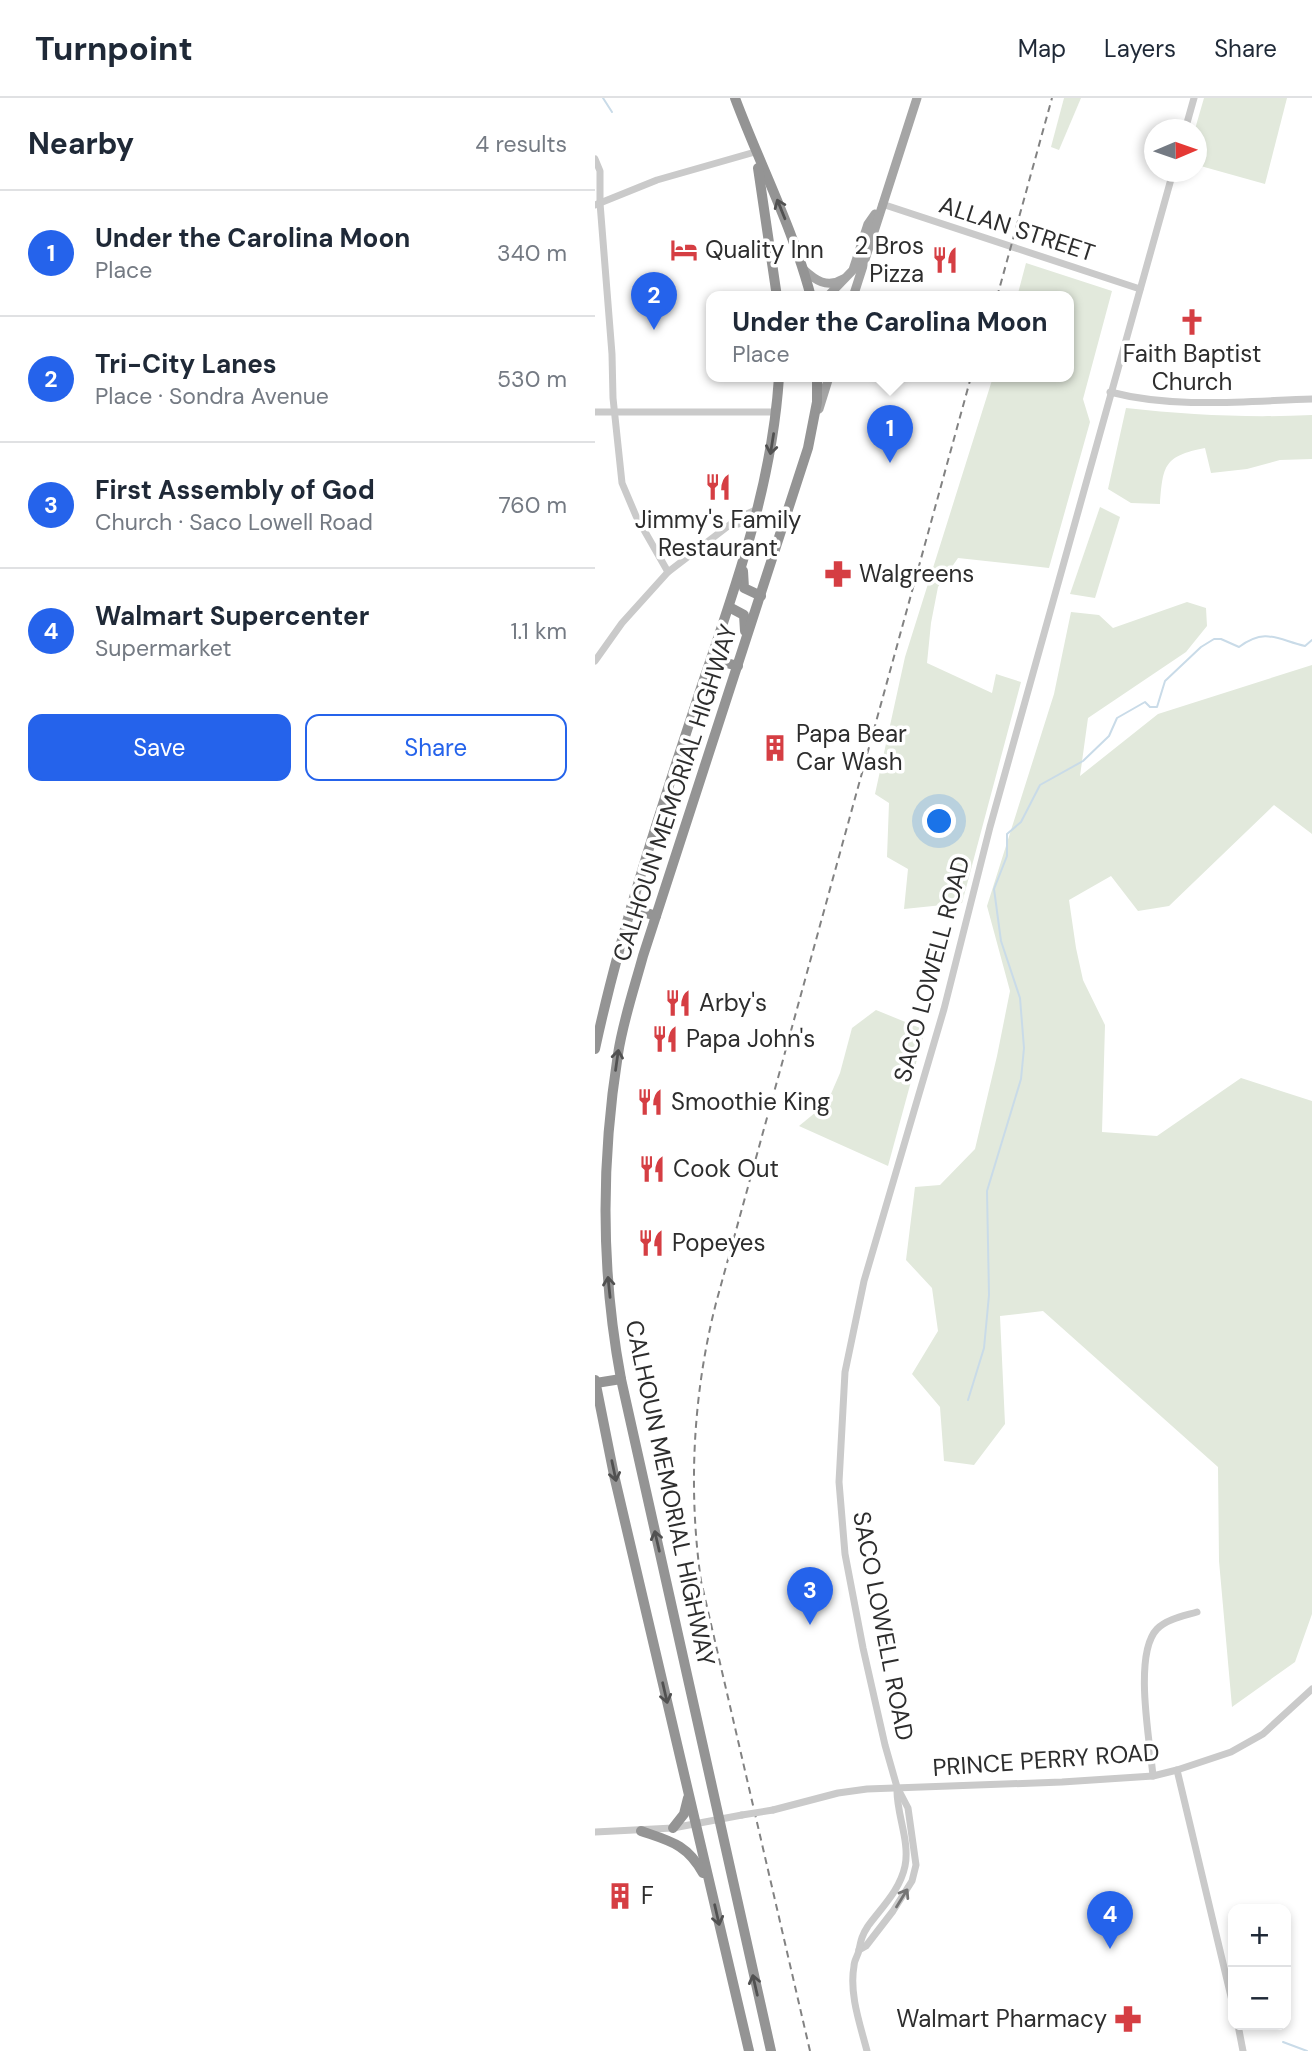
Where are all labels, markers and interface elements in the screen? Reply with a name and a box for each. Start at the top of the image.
text: Turnpoint [35,27,193,70]
text: Map [1018,33,1066,64]
text: Layers [1104,33,1176,64]
text: Share [1214,33,1277,64]
north arrow [1144,119,1207,182]
text: Nearby [28,124,134,163]
text: 4 results [475,129,567,159]
street label: ALLAN STREET [935,189,1099,268]
one-way arrow [774,199,787,220]
text: Under the Carolina Moon [95,221,410,255]
place label: 2 Bros Pizza [855,230,924,289]
place label: Quality Inn [705,234,824,265]
hotel icon: Quality Inn [669,235,699,265]
text: 1 [47,238,55,268]
text: 340 m [497,238,567,268]
restaurant icon: 2 Bros Pizza [930,245,960,275]
text: Place [95,255,152,285]
pin: 2 [631,272,677,330]
popup [706,291,1074,382]
text: Under the Carolina Moon [732,305,1048,339]
church icon: Faith Baptist Church [1177,307,1207,337]
place label: Faith Baptist Church [1123,338,1261,397]
text: Place [732,339,790,369]
text: Tri-City Lanes [95,347,277,381]
text: 2 [44,364,58,394]
text: 530 m [497,364,567,394]
text: Place · Sondra Avenue [95,381,329,411]
pin: 1 [867,405,913,463]
one-way arrow [765,432,778,454]
restaurant icon: Jimmy's Family Restaurant [703,472,733,502]
text: First Assembly of God [95,473,375,507]
text: 3 [44,490,58,520]
text: 760 m [499,490,567,520]
place label: Jimmy's Family Restaurant [635,504,801,563]
text: Church · Saco Lowell Road [95,507,373,537]
place label: Walgreens [859,558,974,589]
pharmacy icon: Walgreens [823,559,853,589]
text: Walmart Supercenter [95,599,369,633]
text: 4 [44,616,58,646]
text: 1.1 km [510,616,567,646]
street label: CALHOUN MEMORIAL HIGHWAY [605,620,744,965]
text: Supermarket [95,633,231,663]
button: Save [28,714,291,781]
button: Share [305,714,567,781]
place label: Papa Bear Car Wash [796,718,907,777]
building icon: Papa Bear Car Wash [760,733,790,763]
your location [922,804,956,838]
street label: SACO LOWELL ROAD [886,852,977,1085]
place label: Arby's [699,987,767,1018]
restaurant icon: Arby's [663,988,693,1018]
place label: Papa John's [686,1023,815,1054]
restaurant icon: Papa John's [650,1024,680,1054]
one-way arrow [611,1049,624,1072]
place label: Smoothie King [671,1086,830,1117]
restaurant icon: Smoothie King [635,1087,665,1117]
place label: Cook Out [673,1153,779,1184]
restaurant icon: Cook Out [637,1154,667,1184]
place label: Popeyes [672,1227,766,1258]
restaurant icon: Popeyes [636,1228,666,1258]
one-way arrow [602,1276,615,1299]
street label: CALHOUN MEMORIAL HIGHWAY [619,1317,722,1669]
one-way arrow [607,1459,621,1482]
street label: SACO LOWELL ROAD [846,1509,921,1743]
one-way arrow [650,1530,663,1553]
pin: 3 [787,1567,833,1625]
one-way arrow [659,1681,672,1704]
street label: PRINCE PERRY ROAD [932,1736,1160,1783]
place label: F [641,1880,654,1911]
building icon: F [605,1881,635,1911]
one-way arrow [895,1888,909,1908]
pin: 4 [1087,1891,1133,1949]
one-way arrow [710,1903,724,1926]
map controls [1228,1904,1291,2030]
button: + [1228,1904,1291,1967]
button: − [1228,1967,1291,2030]
one-way arrow [748,1974,761,1997]
place label: Walmart Pharmacy [896,2003,1107,2034]
pharmacy icon: Walmart Pharmacy [1113,2004,1143,2034]

